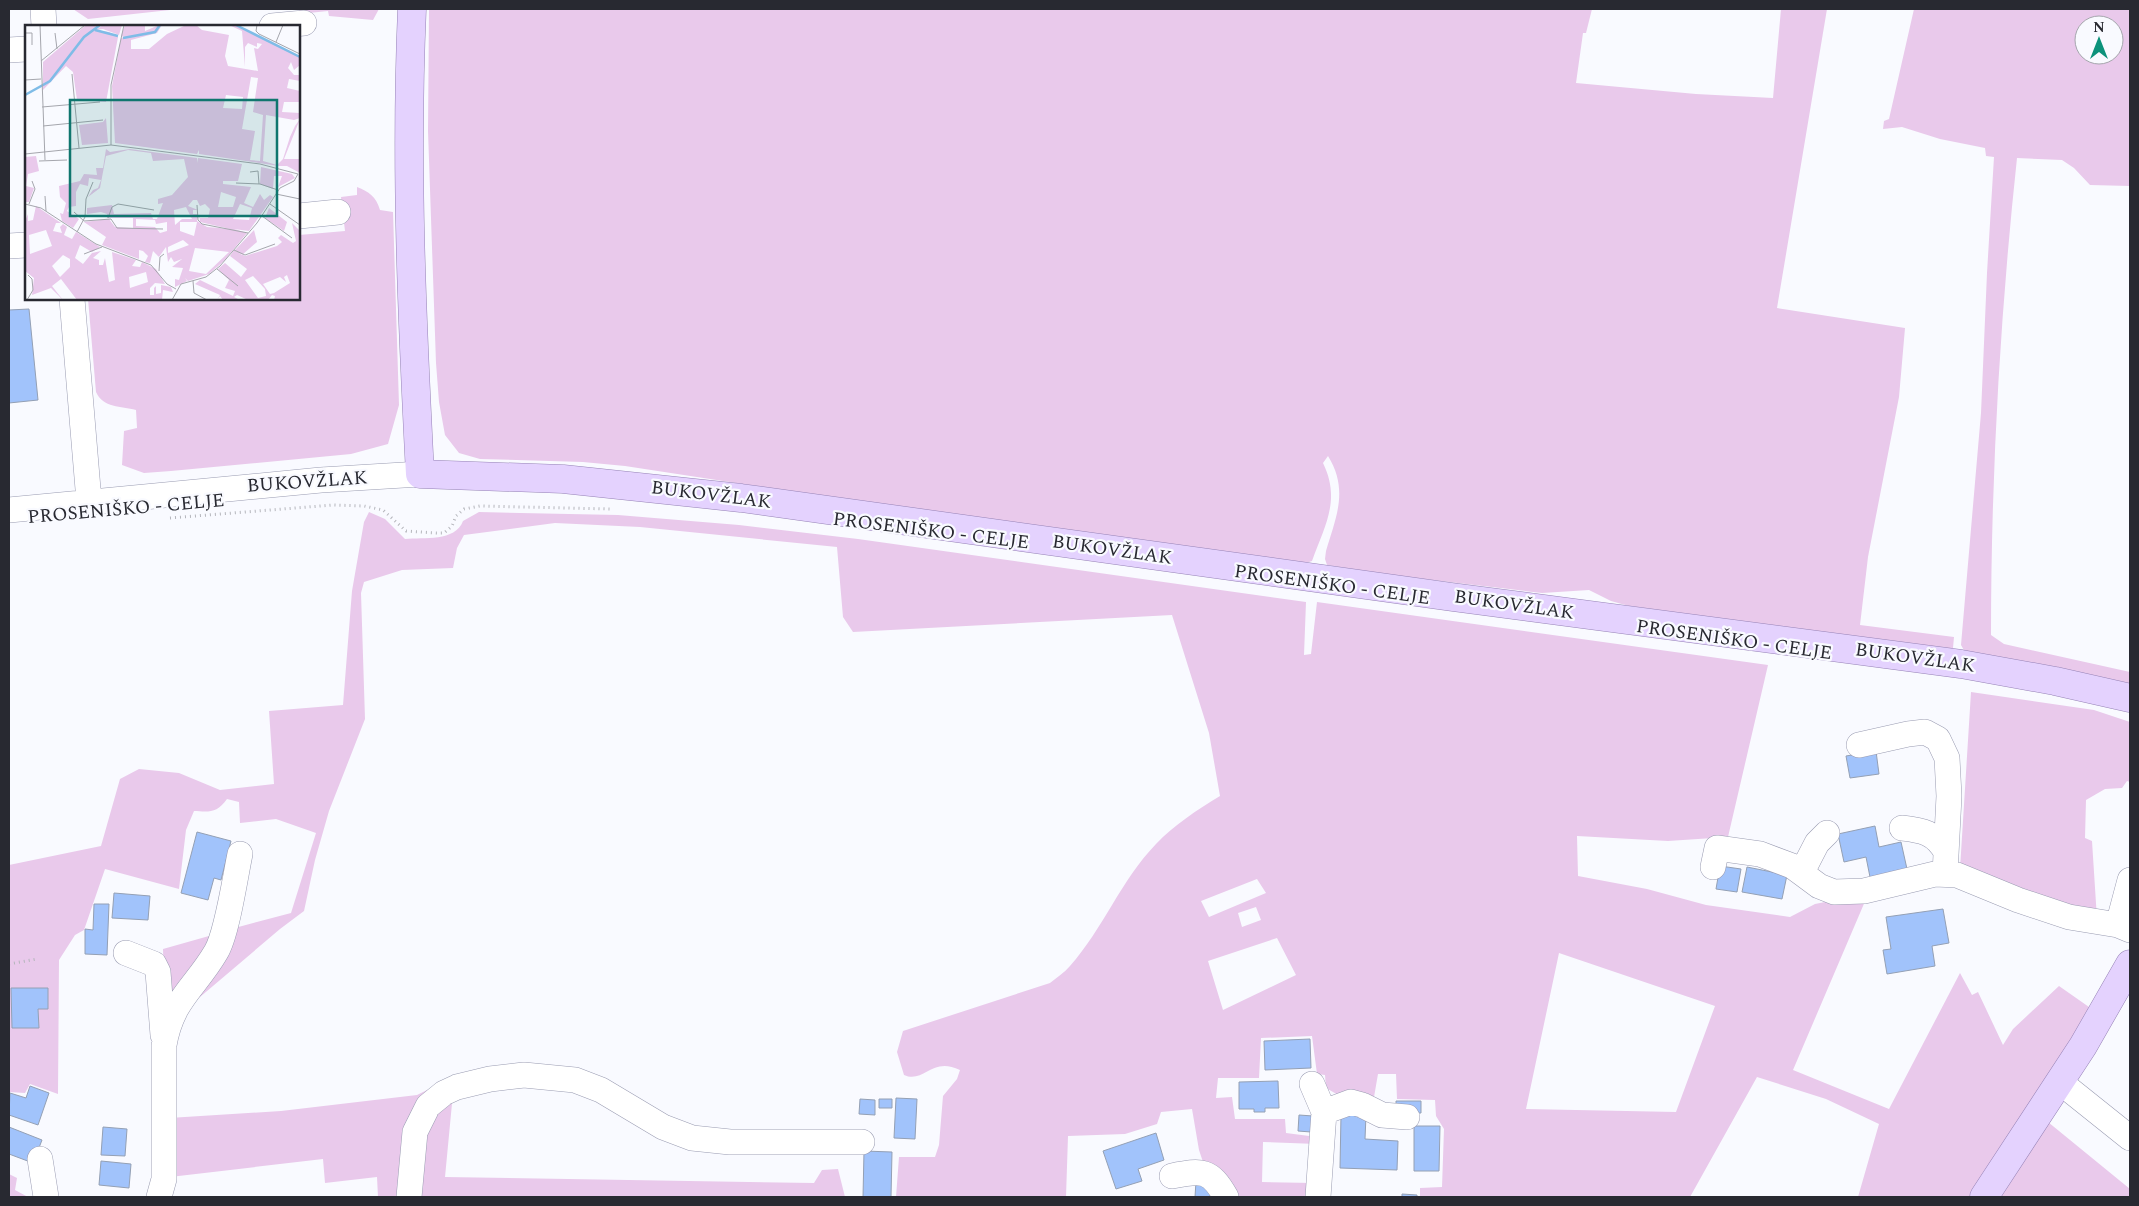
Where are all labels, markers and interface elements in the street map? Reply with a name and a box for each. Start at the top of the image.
north arrow [2074,15,2124,65]
text: N [2093,17,2105,38]
inset map [25,25,300,300]
street label: BUKOVŽLAK [246,463,369,501]
street label: BUKOVŽLAK [649,473,773,517]
street label: PROSENIŠKO - CELJE [26,486,226,532]
street label: PROSENIŠKO - CELJE [831,505,1031,557]
street label: BUKOVŽLAK [1050,527,1174,573]
street label: PROSENIŠKO - CELJE [1232,557,1432,613]
street label: BUKOVŽLAK [1452,582,1576,628]
street label: PROSENIŠKO - CELJE [1634,612,1834,668]
street label: BUKOVŽLAK [1853,635,1977,681]

